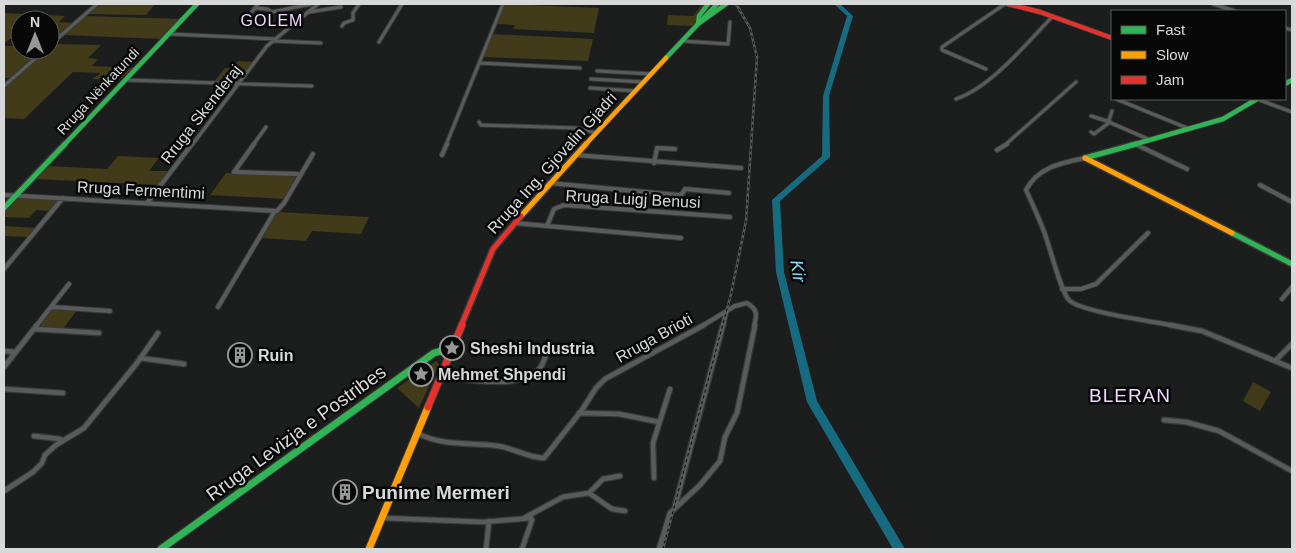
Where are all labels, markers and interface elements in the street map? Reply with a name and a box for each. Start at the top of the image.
north arrow [10,10,60,60]
legend [1111,10,1286,100]
district label: GOLEM [241,12,303,29]
text: N [30,14,40,30]
text: Fast [1156,21,1186,38]
street label: Rruga Nënkatundi [54,44,142,138]
text: Slow [1156,46,1189,63]
street label: Rruga Skenderaj [157,61,245,167]
text: Jam [1156,71,1184,88]
street label: Rruga Ing. Gjovalin Gjadri [484,89,620,237]
street label: Rruga Fermentimi [77,178,205,202]
street label: Rruga Luigj Benusi [565,187,701,211]
water label: Kir [786,259,810,284]
street label: Rruga Brioti [613,310,695,366]
place icon: Sheshi Industria [439,335,465,361]
place label: Sheshi Industria [470,340,595,357]
building icon: Ruin [227,342,253,368]
place label: Ruin [258,347,294,364]
street label: Rruga Levizja e Postribes [202,361,390,505]
place icon: Mehmet Shpendi [408,361,434,387]
place label: Mehmet Shpendi [438,366,566,383]
district label: BLERAN [1089,385,1171,406]
building icon: Punime Mermeri [332,479,358,505]
place label: Punime Mermeri [362,482,510,503]

